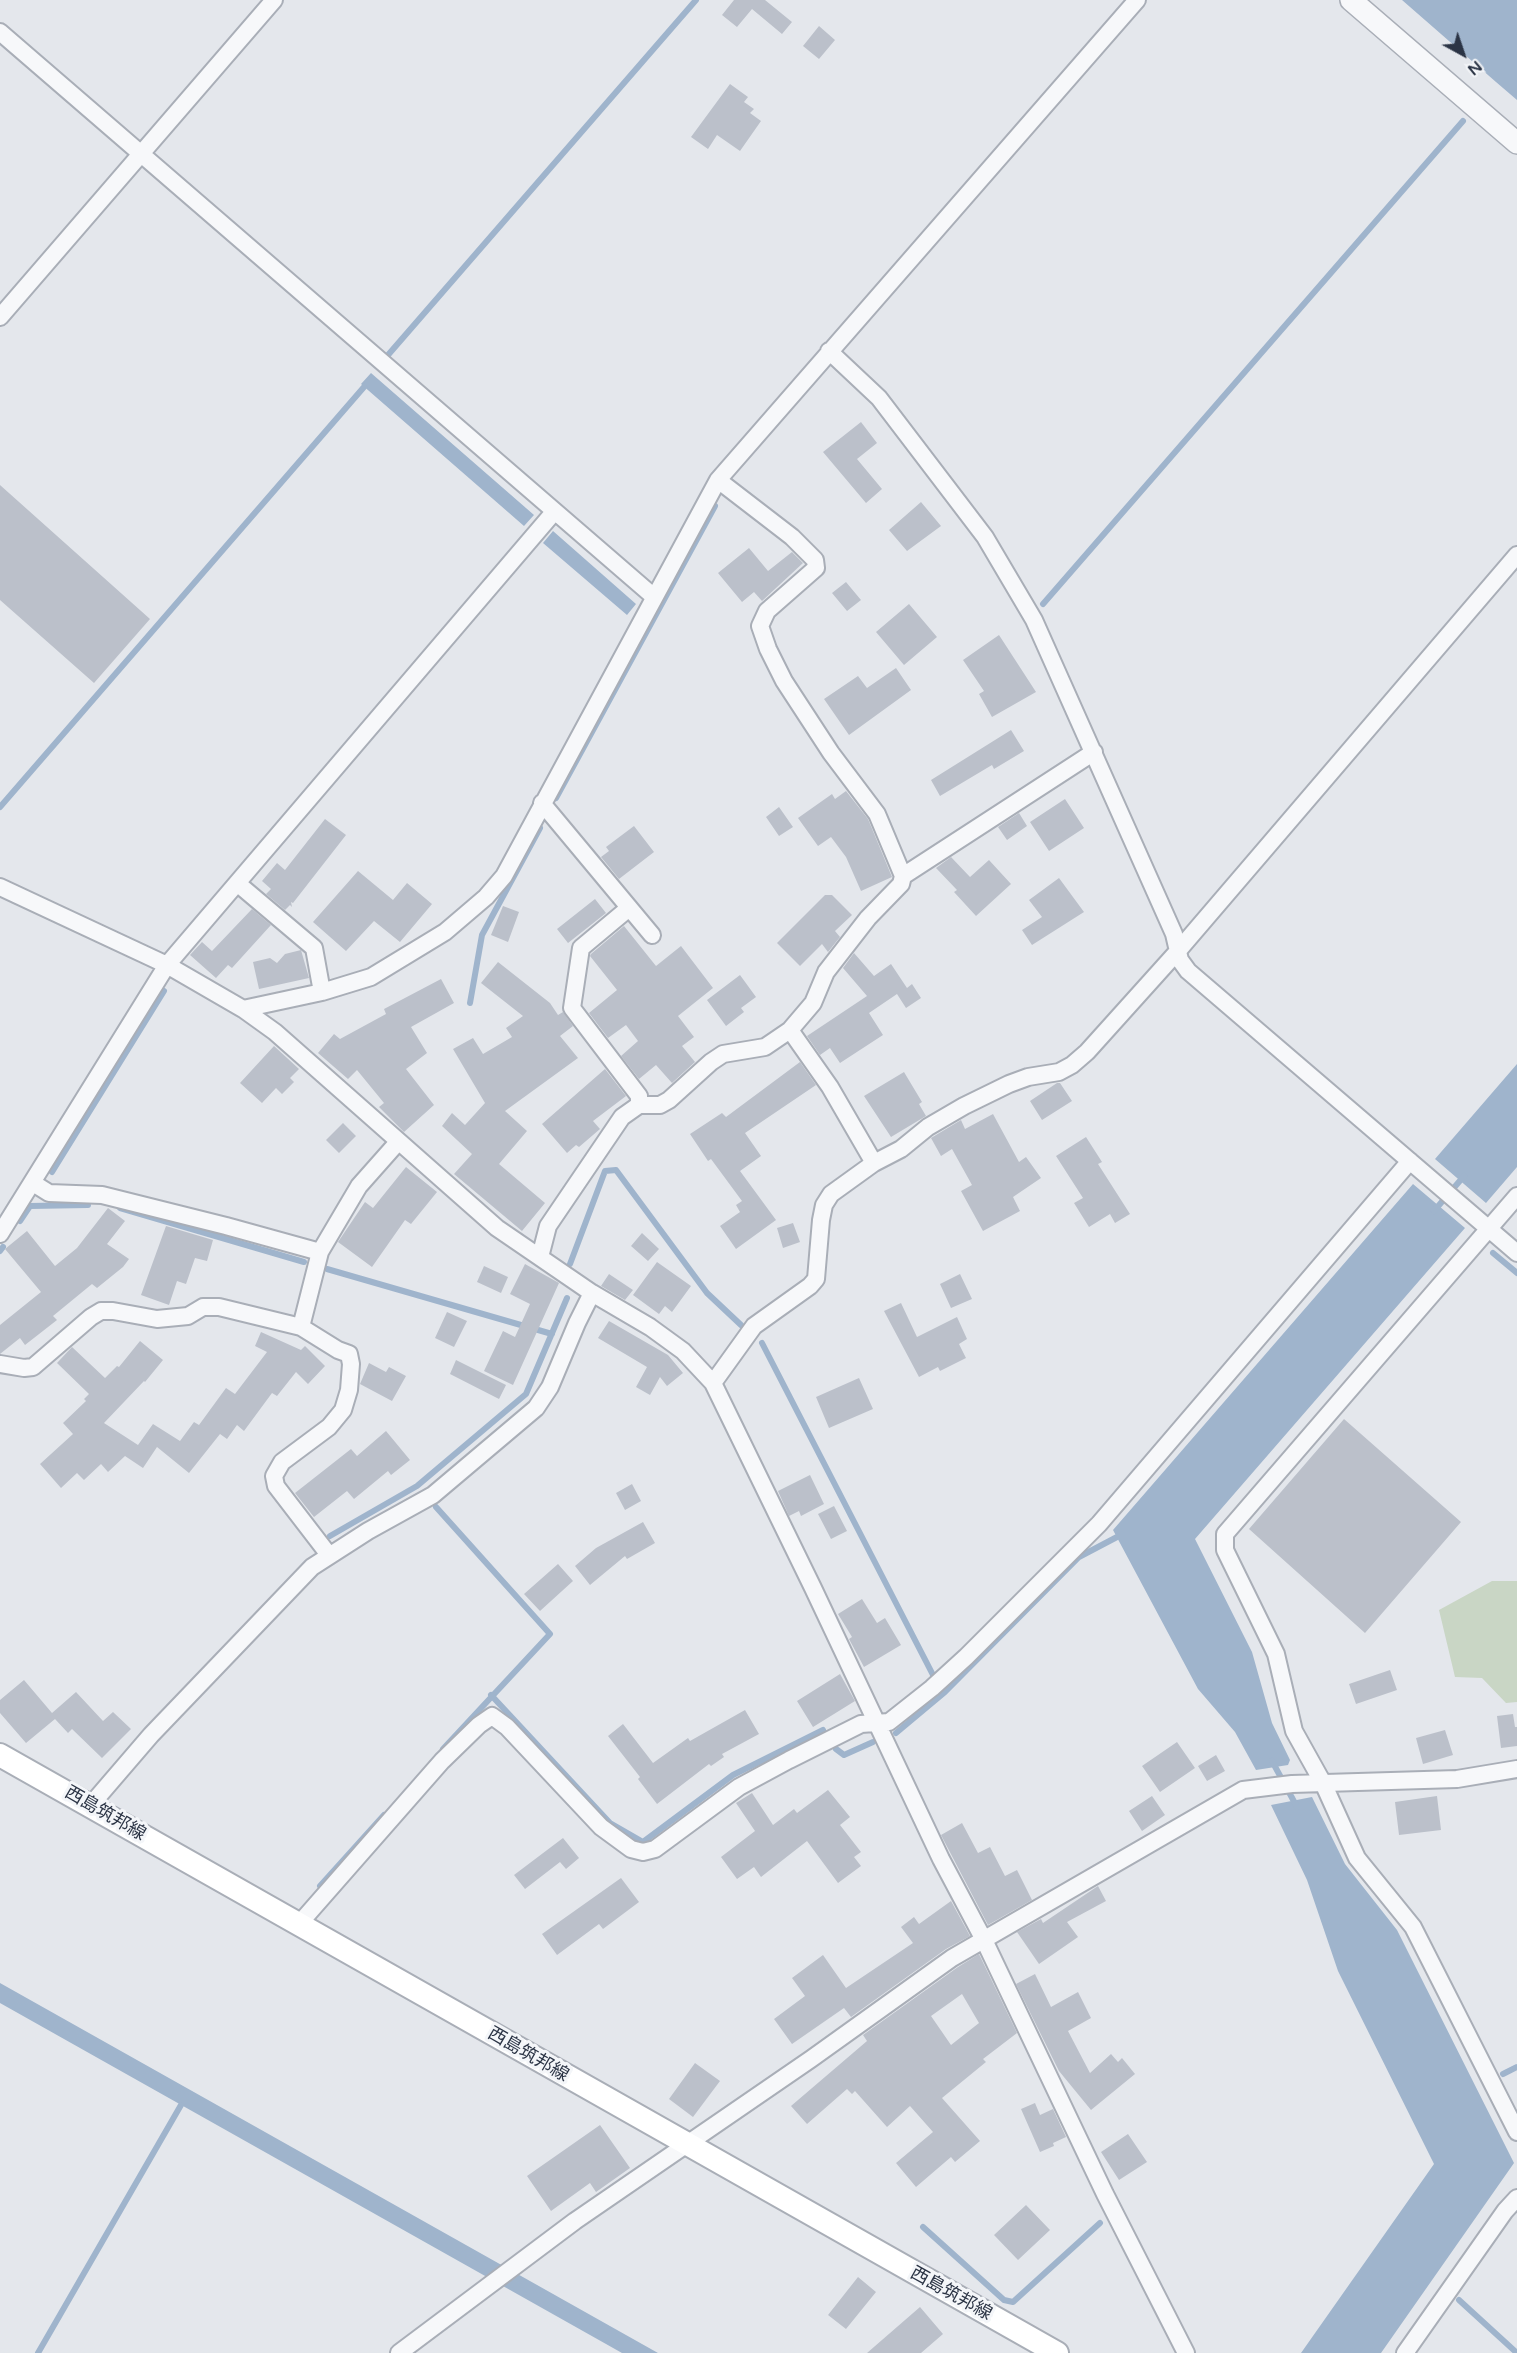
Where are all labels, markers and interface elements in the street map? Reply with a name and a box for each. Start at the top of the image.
north arrow [1433,24,1493,84]
text: N [1463,56,1486,80]
street label: 西島筑邦線 [61,1782,149,1846]
street label: 西島筑邦線 [484,2023,572,2087]
street label: 西島筑邦線 [906,2263,996,2325]

